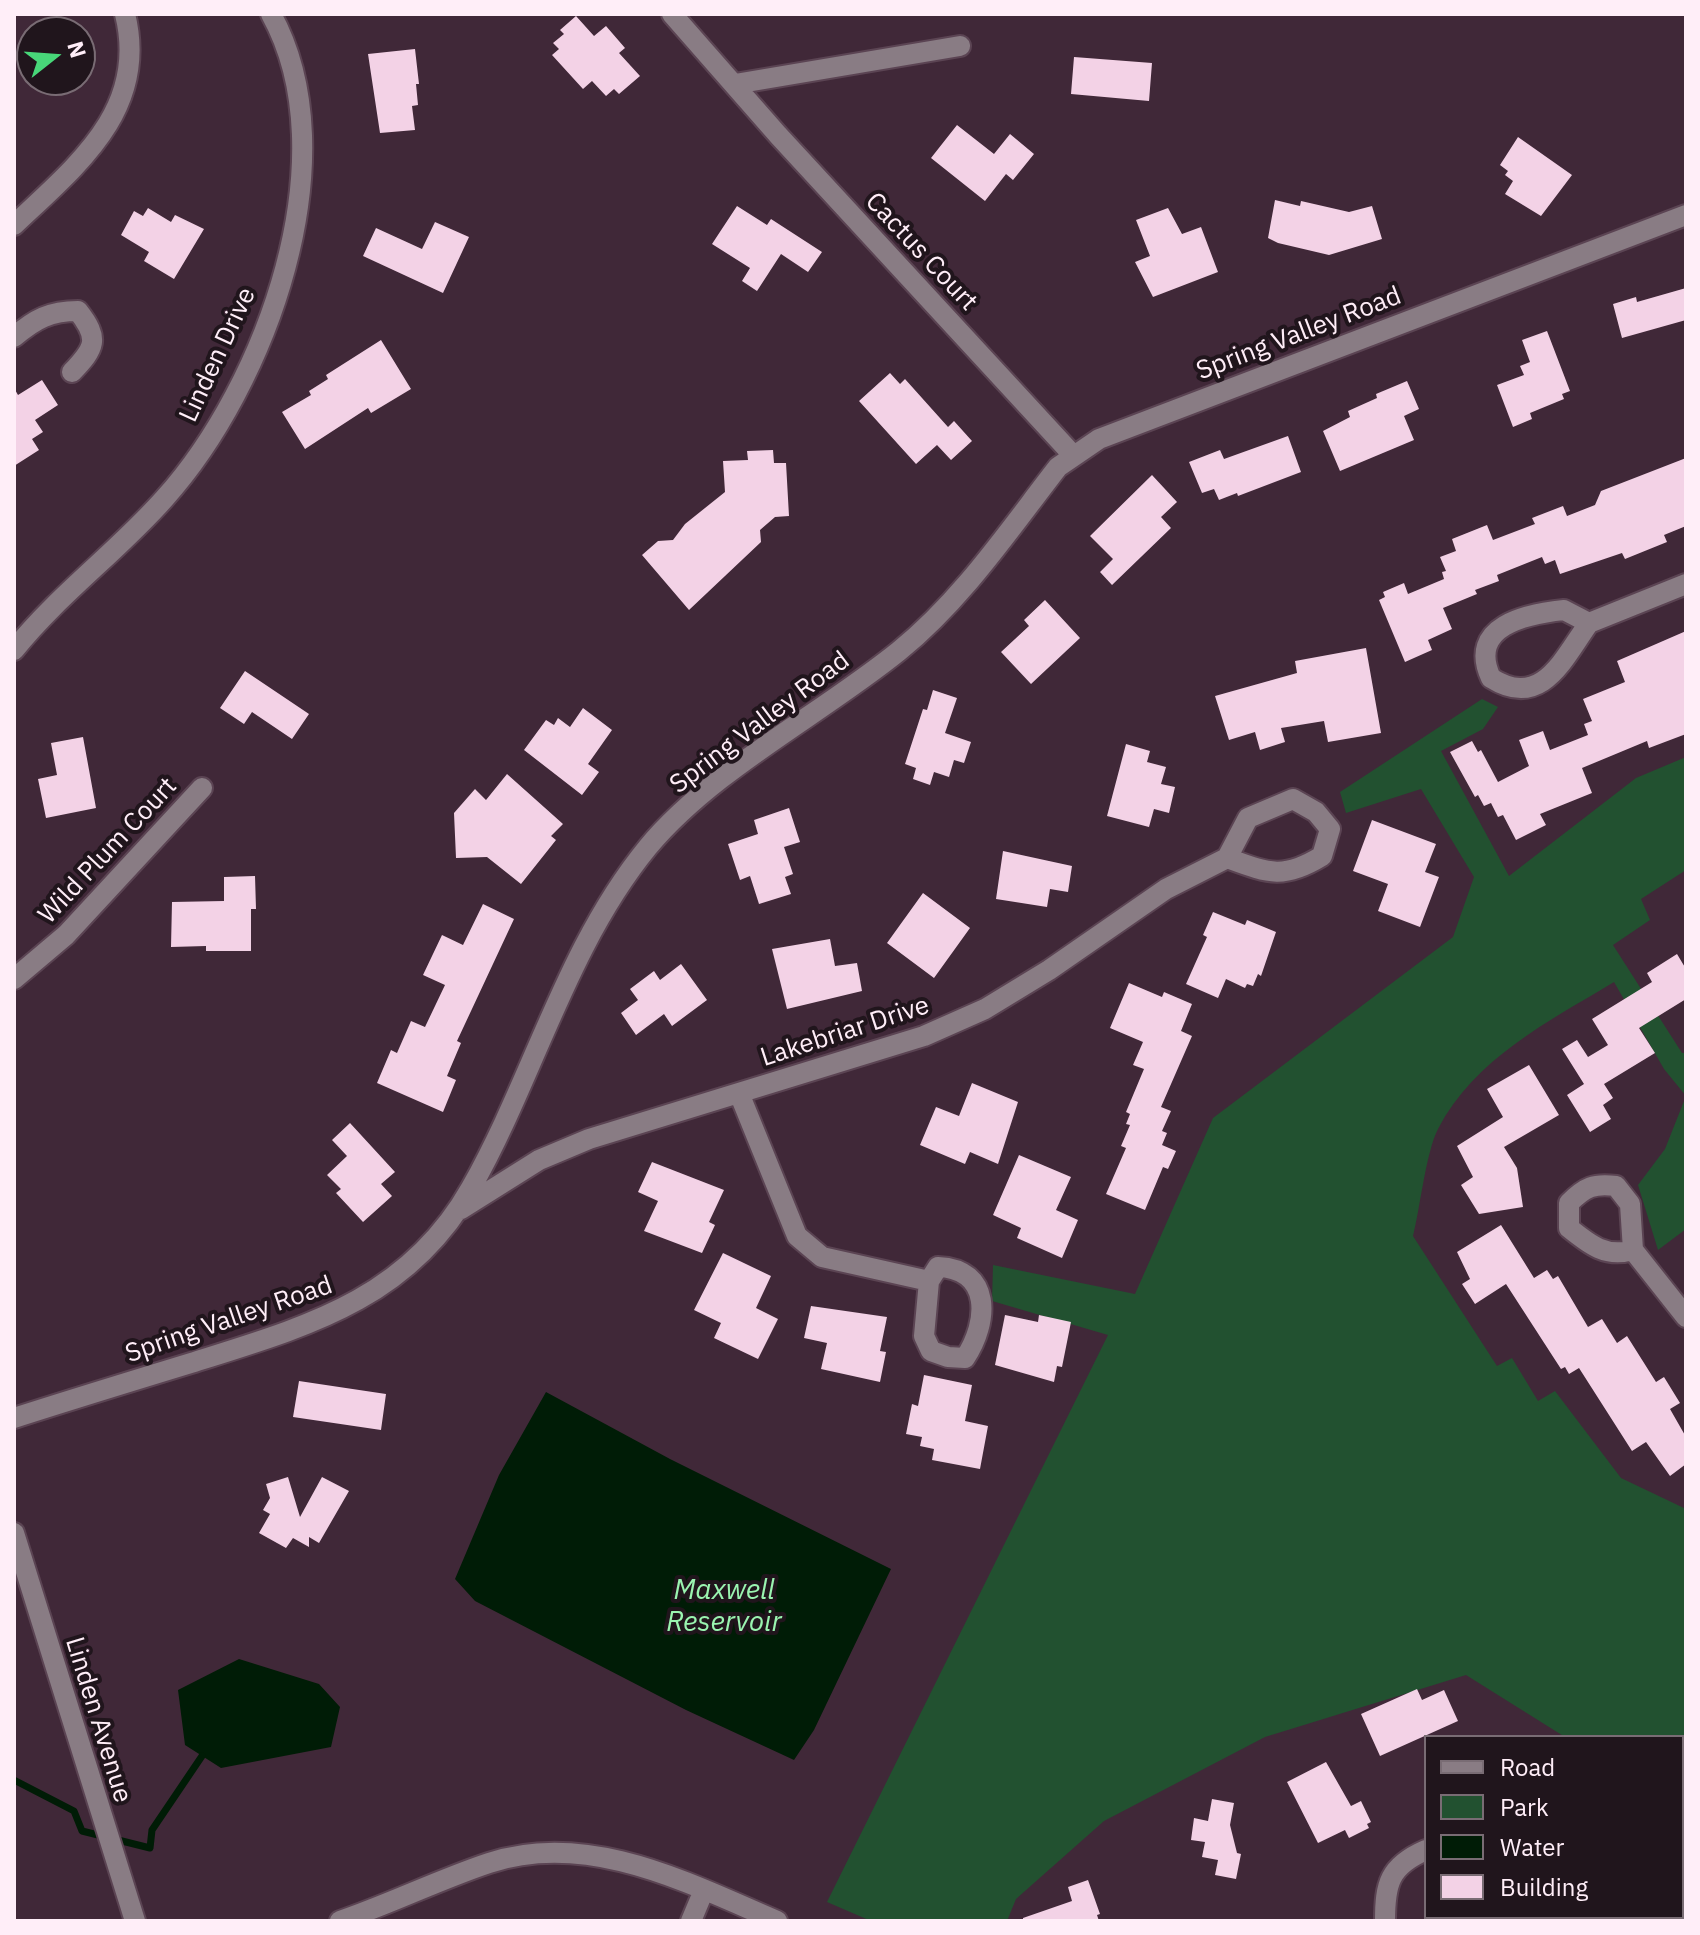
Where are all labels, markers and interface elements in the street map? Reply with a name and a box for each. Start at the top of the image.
north arrow [16,16,96,96]
text: N [61,38,94,61]
street label: Cactus Court [858,186,984,318]
street label: Spring Valley Road [1192,281,1406,387]
street label: Linden Drive [173,283,263,427]
street label: Spring Valley Road [664,645,856,801]
street label: Wild Plum Court [32,771,184,931]
street label: Lakebriar Drive [757,990,933,1074]
street label: Spring Valley Road [121,1270,337,1370]
water label: Maxwell Reservoir [666,1574,782,1640]
street label: Linden Avenue [58,1634,138,1806]
legend [1424,1735,1684,1919]
text: Road [1500,1751,1555,1783]
text: Park [1500,1791,1549,1823]
text: Water [1500,1831,1564,1863]
text: Building [1500,1871,1588,1903]

